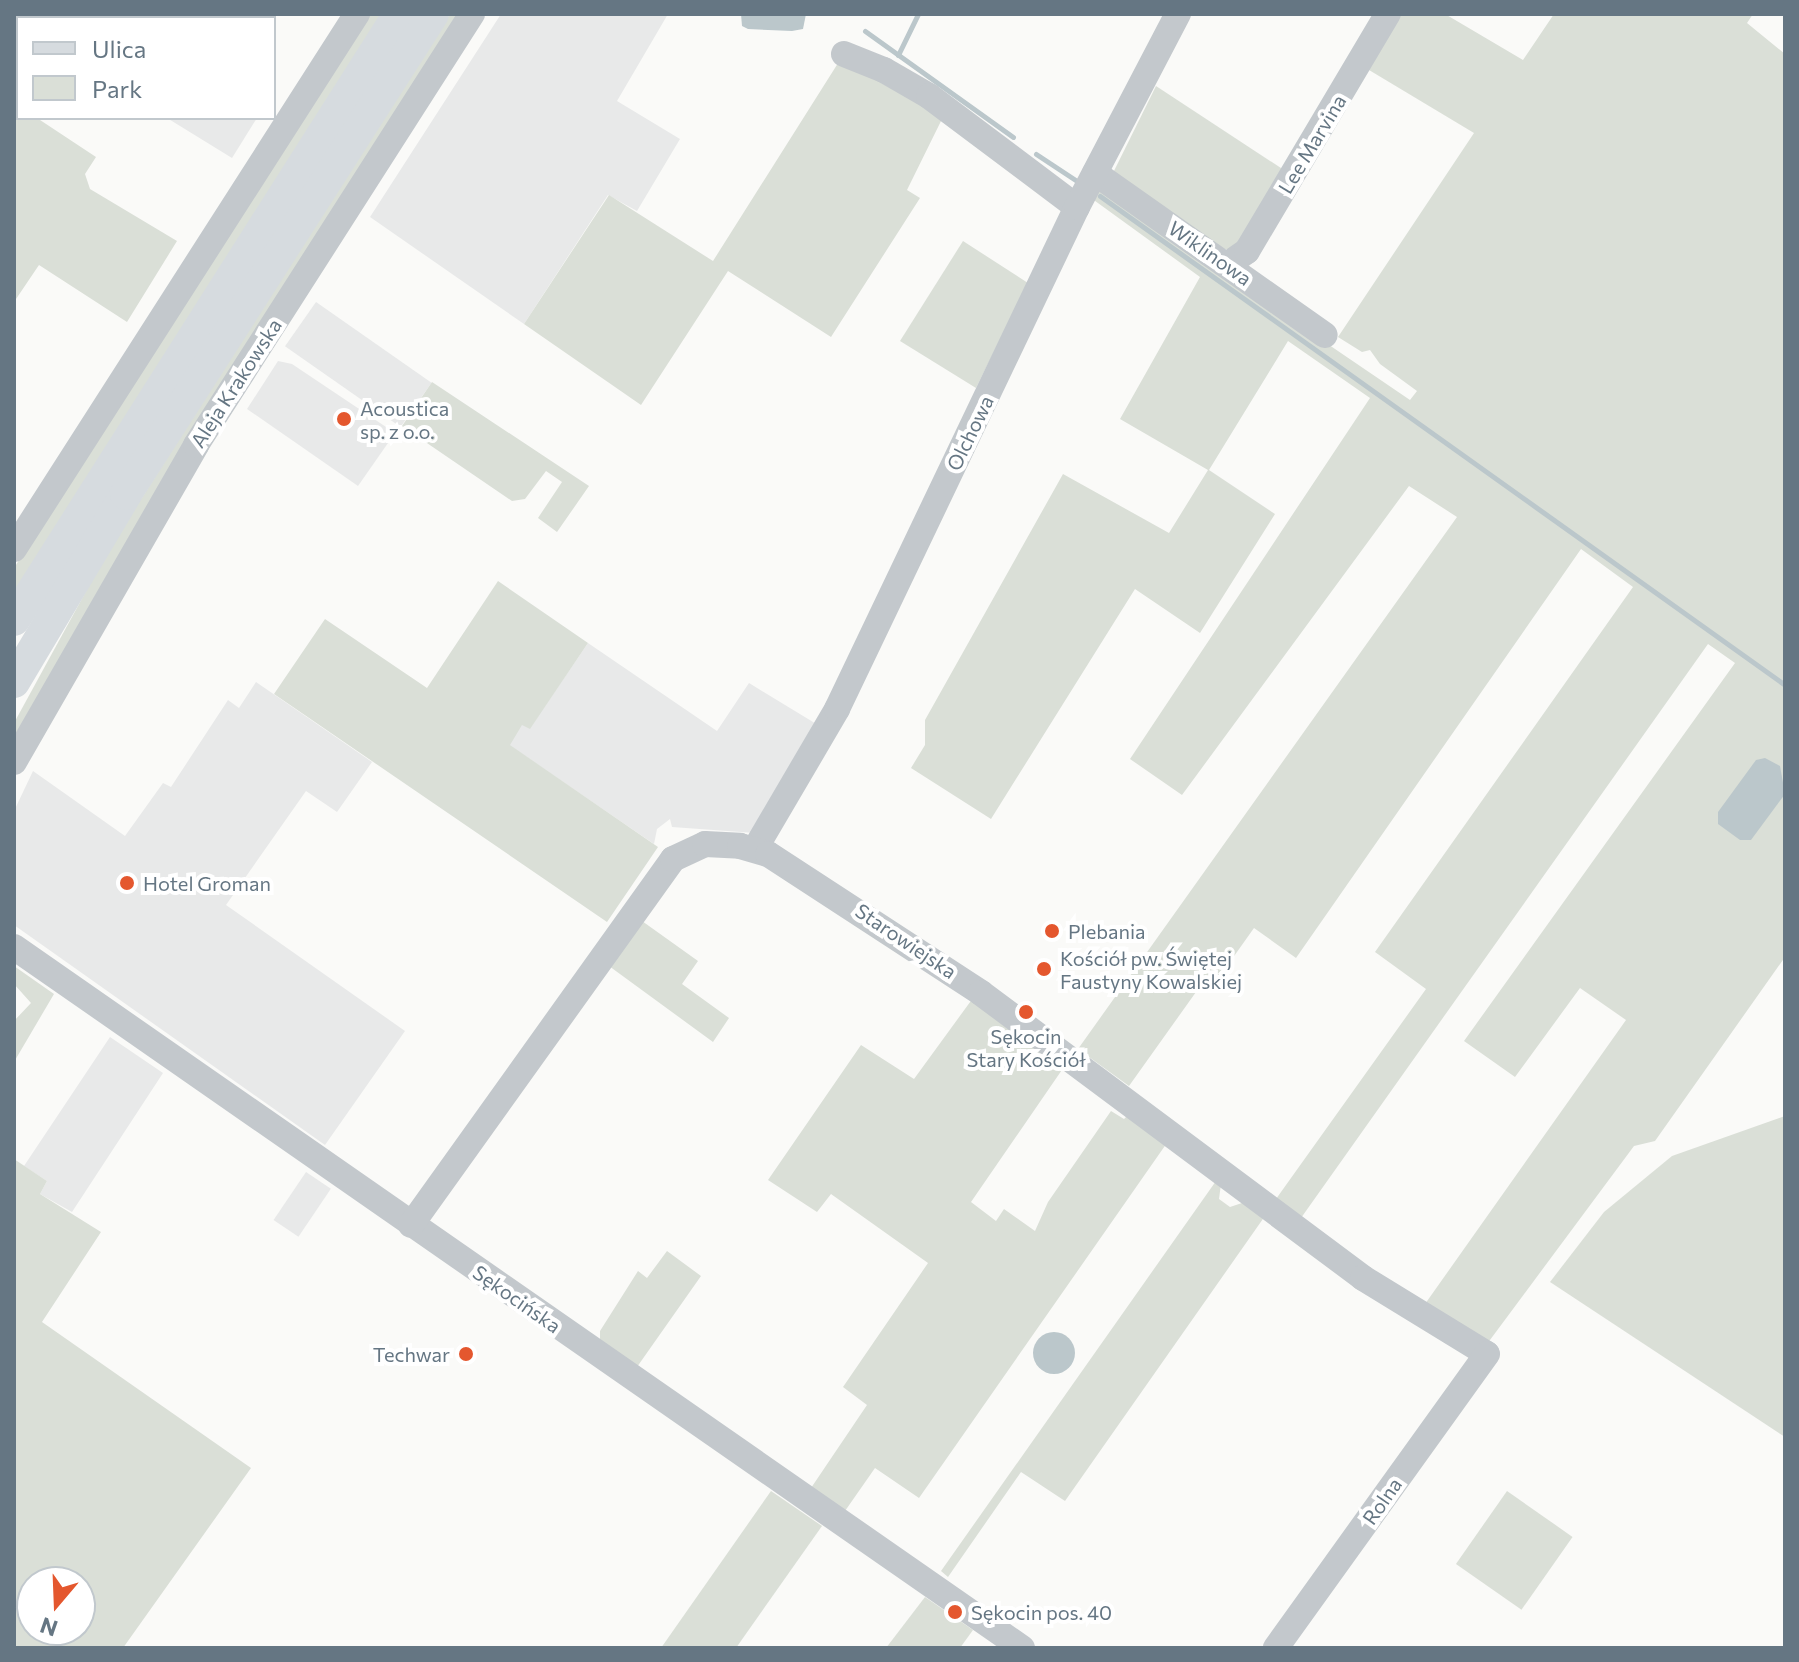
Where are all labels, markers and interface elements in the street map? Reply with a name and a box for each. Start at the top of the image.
legend [16,16,276,120]
text: Ulica [92,34,146,63]
text: Park [92,74,142,103]
street label: Lee Marvina [1273,90,1351,198]
street label: Wiklinowa [1164,216,1256,290]
street label: Aleja Krakowska [185,314,287,452]
street label: Olchowa [942,392,998,474]
place label: Acoustica sp. z o.o. [360,396,449,443]
marker: Acoustica sp. z o.o. [335,410,353,428]
place label: Hotel Groman [143,871,271,895]
marker: Hotel Groman [118,874,136,892]
street label: Starowiejska [851,898,961,984]
place label: Plebania [1068,919,1146,943]
marker: Plebania [1043,922,1061,940]
place label: Kościół pw. Świętej Faustyny Kowalskiej [1060,946,1242,993]
marker: Kościół pw. Świętej Faustyny Kowalskiej [1035,960,1053,978]
marker: Sękocin Stary Kościół [1017,1003,1035,1021]
place label: Sękocin Stary Kościół [967,1024,1085,1071]
street label: Sękocińska [469,1260,565,1338]
place label: Techwar [373,1342,450,1366]
marker: Techwar [457,1345,475,1363]
street label: Rolna [1357,1473,1407,1529]
north arrow [16,1566,96,1646]
place label: Sękocin pos. 40 [971,1600,1112,1624]
marker: Sękocin pos. 40 [946,1603,964,1621]
text: N [36,1612,61,1643]

